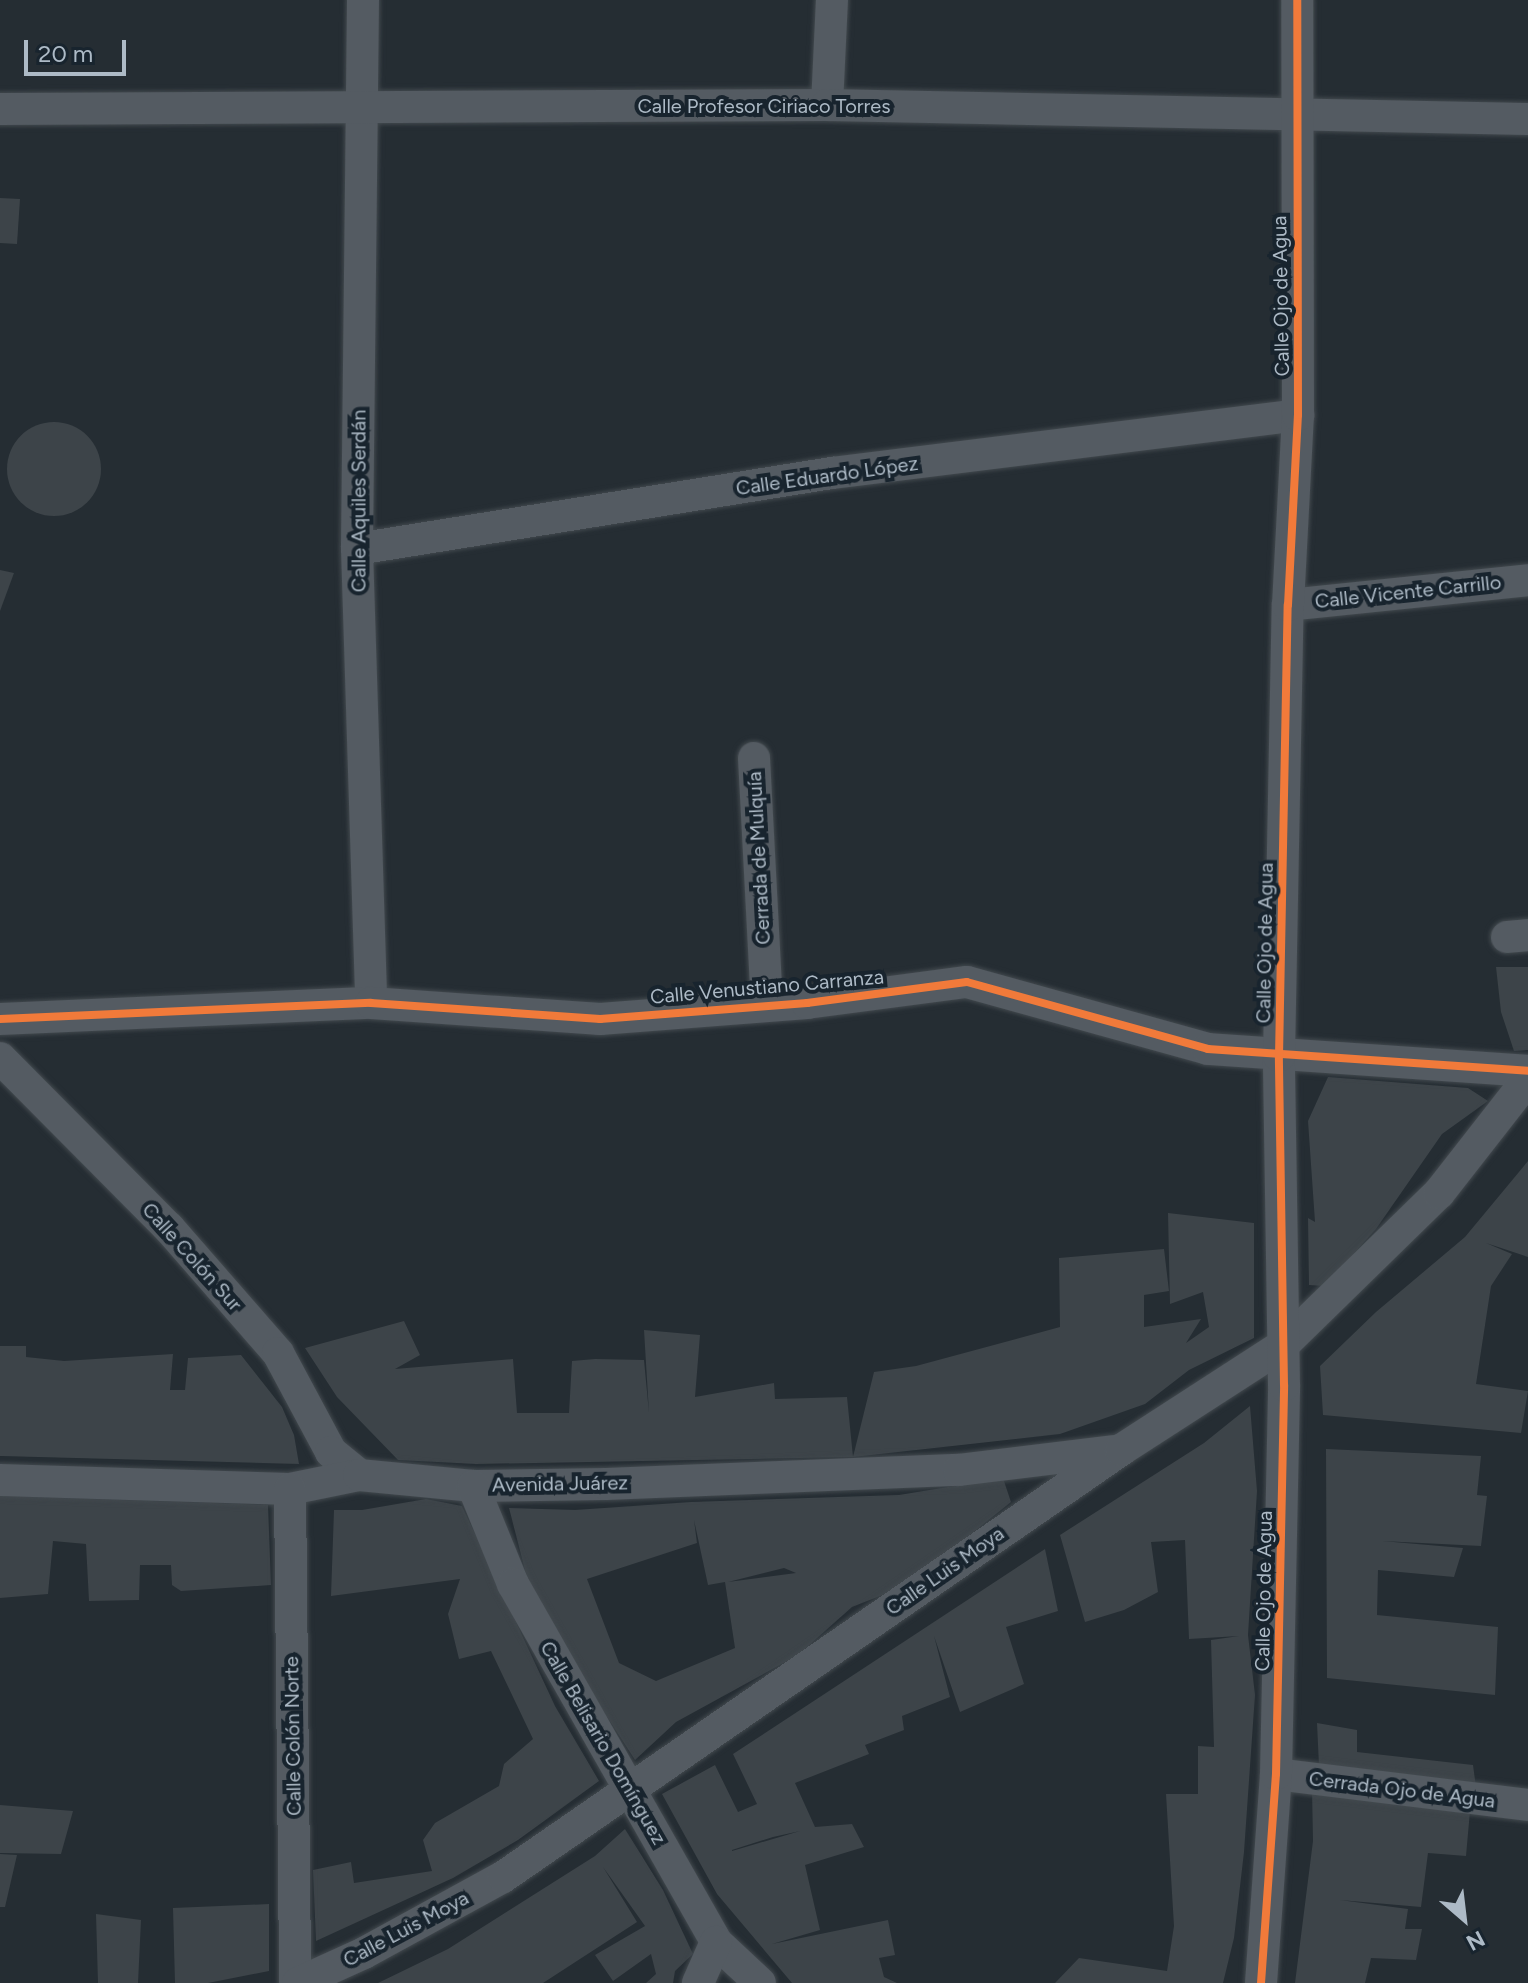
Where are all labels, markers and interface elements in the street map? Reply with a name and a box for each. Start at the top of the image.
scale bar [28,24,130,74]
text: 20 m [38,39,93,68]
street label: Calle Profesor Ciriaco Torres [637,94,891,118]
street label: Calle Ojo de Agua [1268,215,1294,377]
street label: Calle Aquiles Serdán [347,410,371,592]
street label: Calle Eduardo López [734,451,920,501]
street label: Calle Vicente Carrillo [1314,570,1502,614]
street label: Cerrada de Mulquía [742,771,776,945]
street label: Calle Ojo de Agua [1252,862,1278,1024]
street label: Calle Venustiano Carranza [649,965,885,1009]
street label: Calle Colón Sur [137,1198,247,1316]
street label: Avenida Juárez [492,1471,628,1497]
street label: Calle Ojo de Agua [1251,1510,1277,1672]
street label: Calle Luis Moya [881,1521,1009,1621]
street label: Calle Belisario Domínguez [535,1637,671,1849]
street label: Calle Colón Norte [280,1656,306,1816]
street label: Cerrada Ojo de Agua [1308,1767,1496,1813]
north arrow [1424,1879,1504,1959]
street label: Calle Luis Moya [339,1886,473,1972]
text: N [1462,1925,1489,1957]

